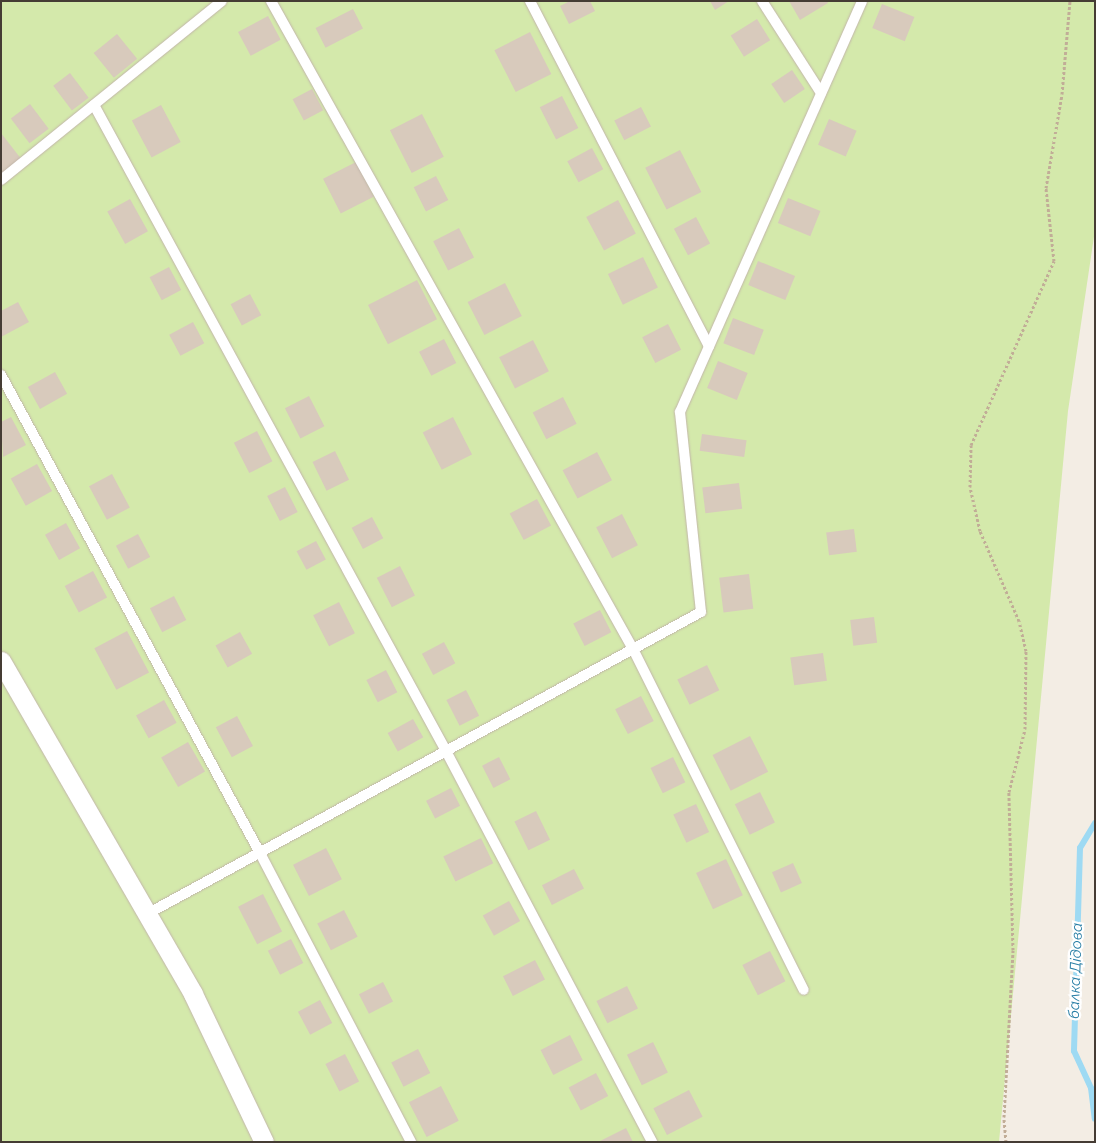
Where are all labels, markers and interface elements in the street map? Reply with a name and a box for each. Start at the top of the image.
water label: балка Дідова [1065,923,1087,1019]

